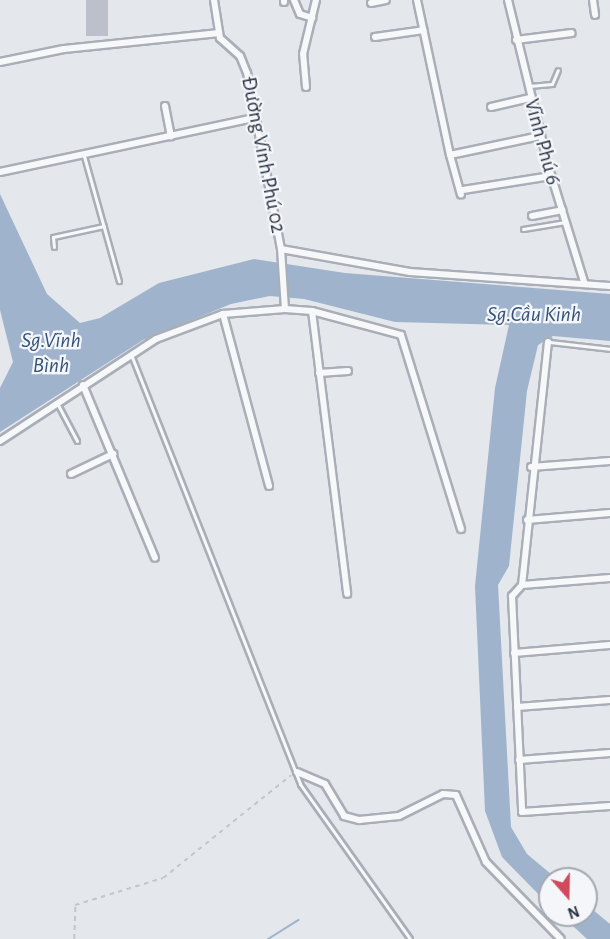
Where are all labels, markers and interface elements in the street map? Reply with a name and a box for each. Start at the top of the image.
street label: Đường Vĩnh Phú 02 [235,75,291,235]
street label: Vĩnh Phú 6 [518,96,566,188]
water label: Sg.Cầu Kinh [487,302,581,328]
water label: Sg.Vĩnh Bình [21,327,81,378]
north arrow [538,867,598,927]
text: N [566,903,581,921]

